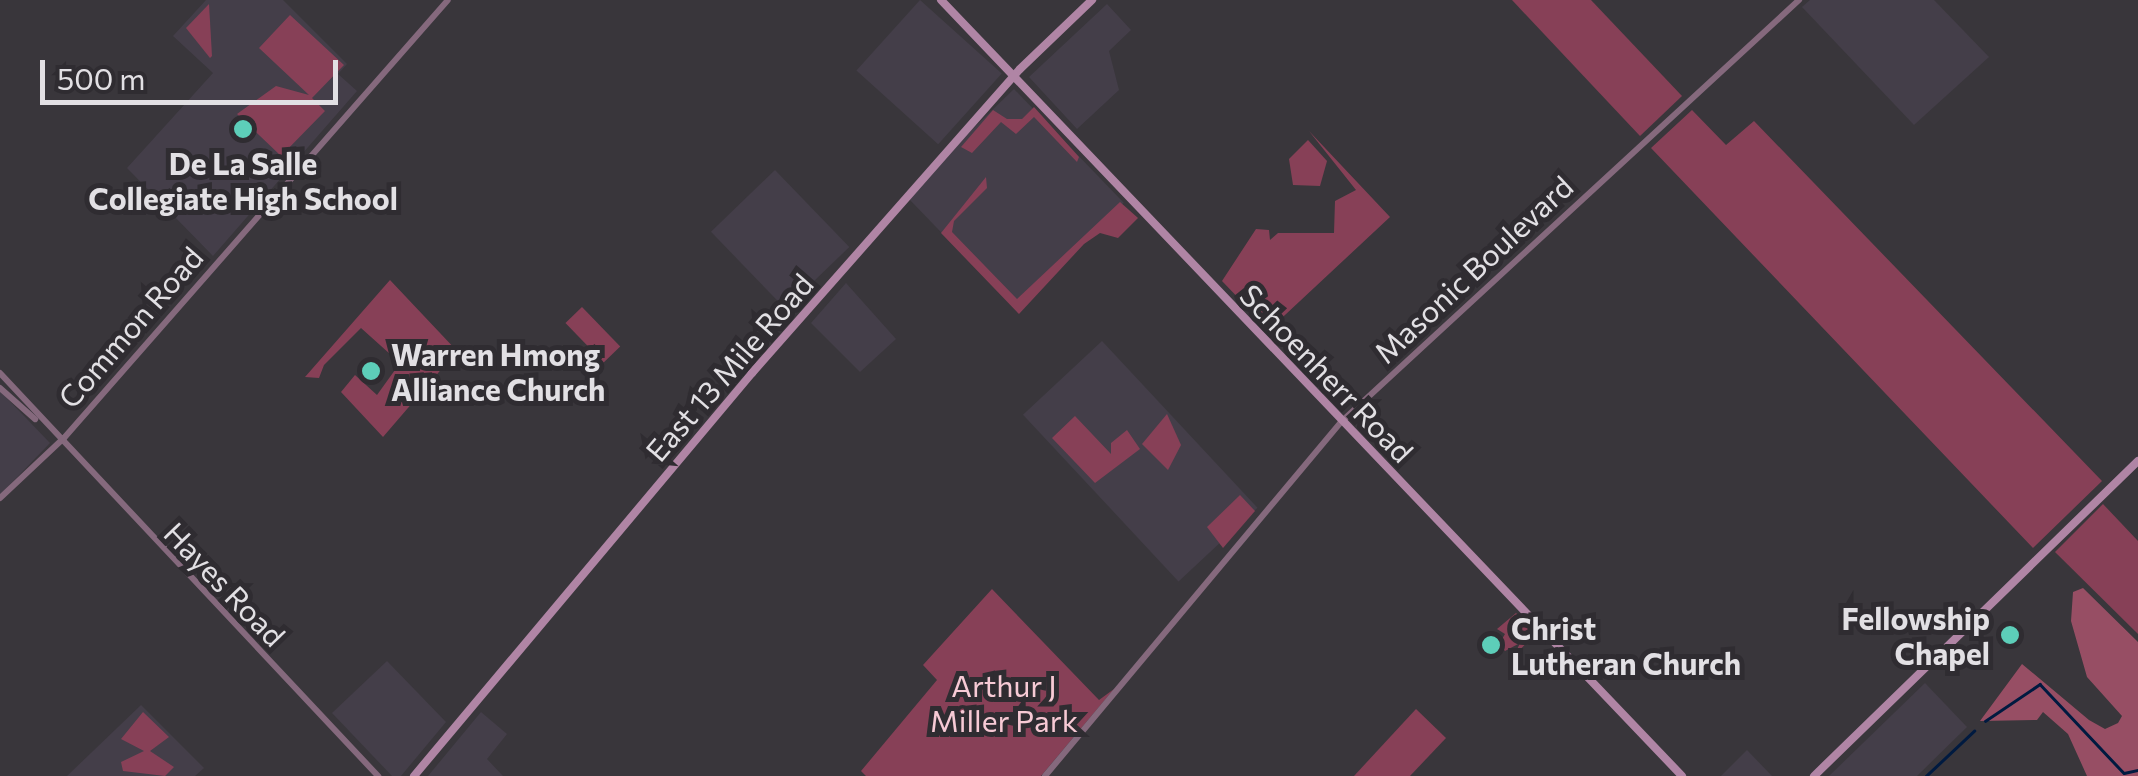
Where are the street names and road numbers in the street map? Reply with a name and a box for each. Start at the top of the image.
street label: Masonic Boulevard [1366,168,1580,370]
street label: Common Road [50,239,210,415]
street label: East 13 Mile Road [638,266,820,468]
street label: Schoenherr Road [1233,277,1421,469]
street label: Hayes Road [157,515,293,653]

